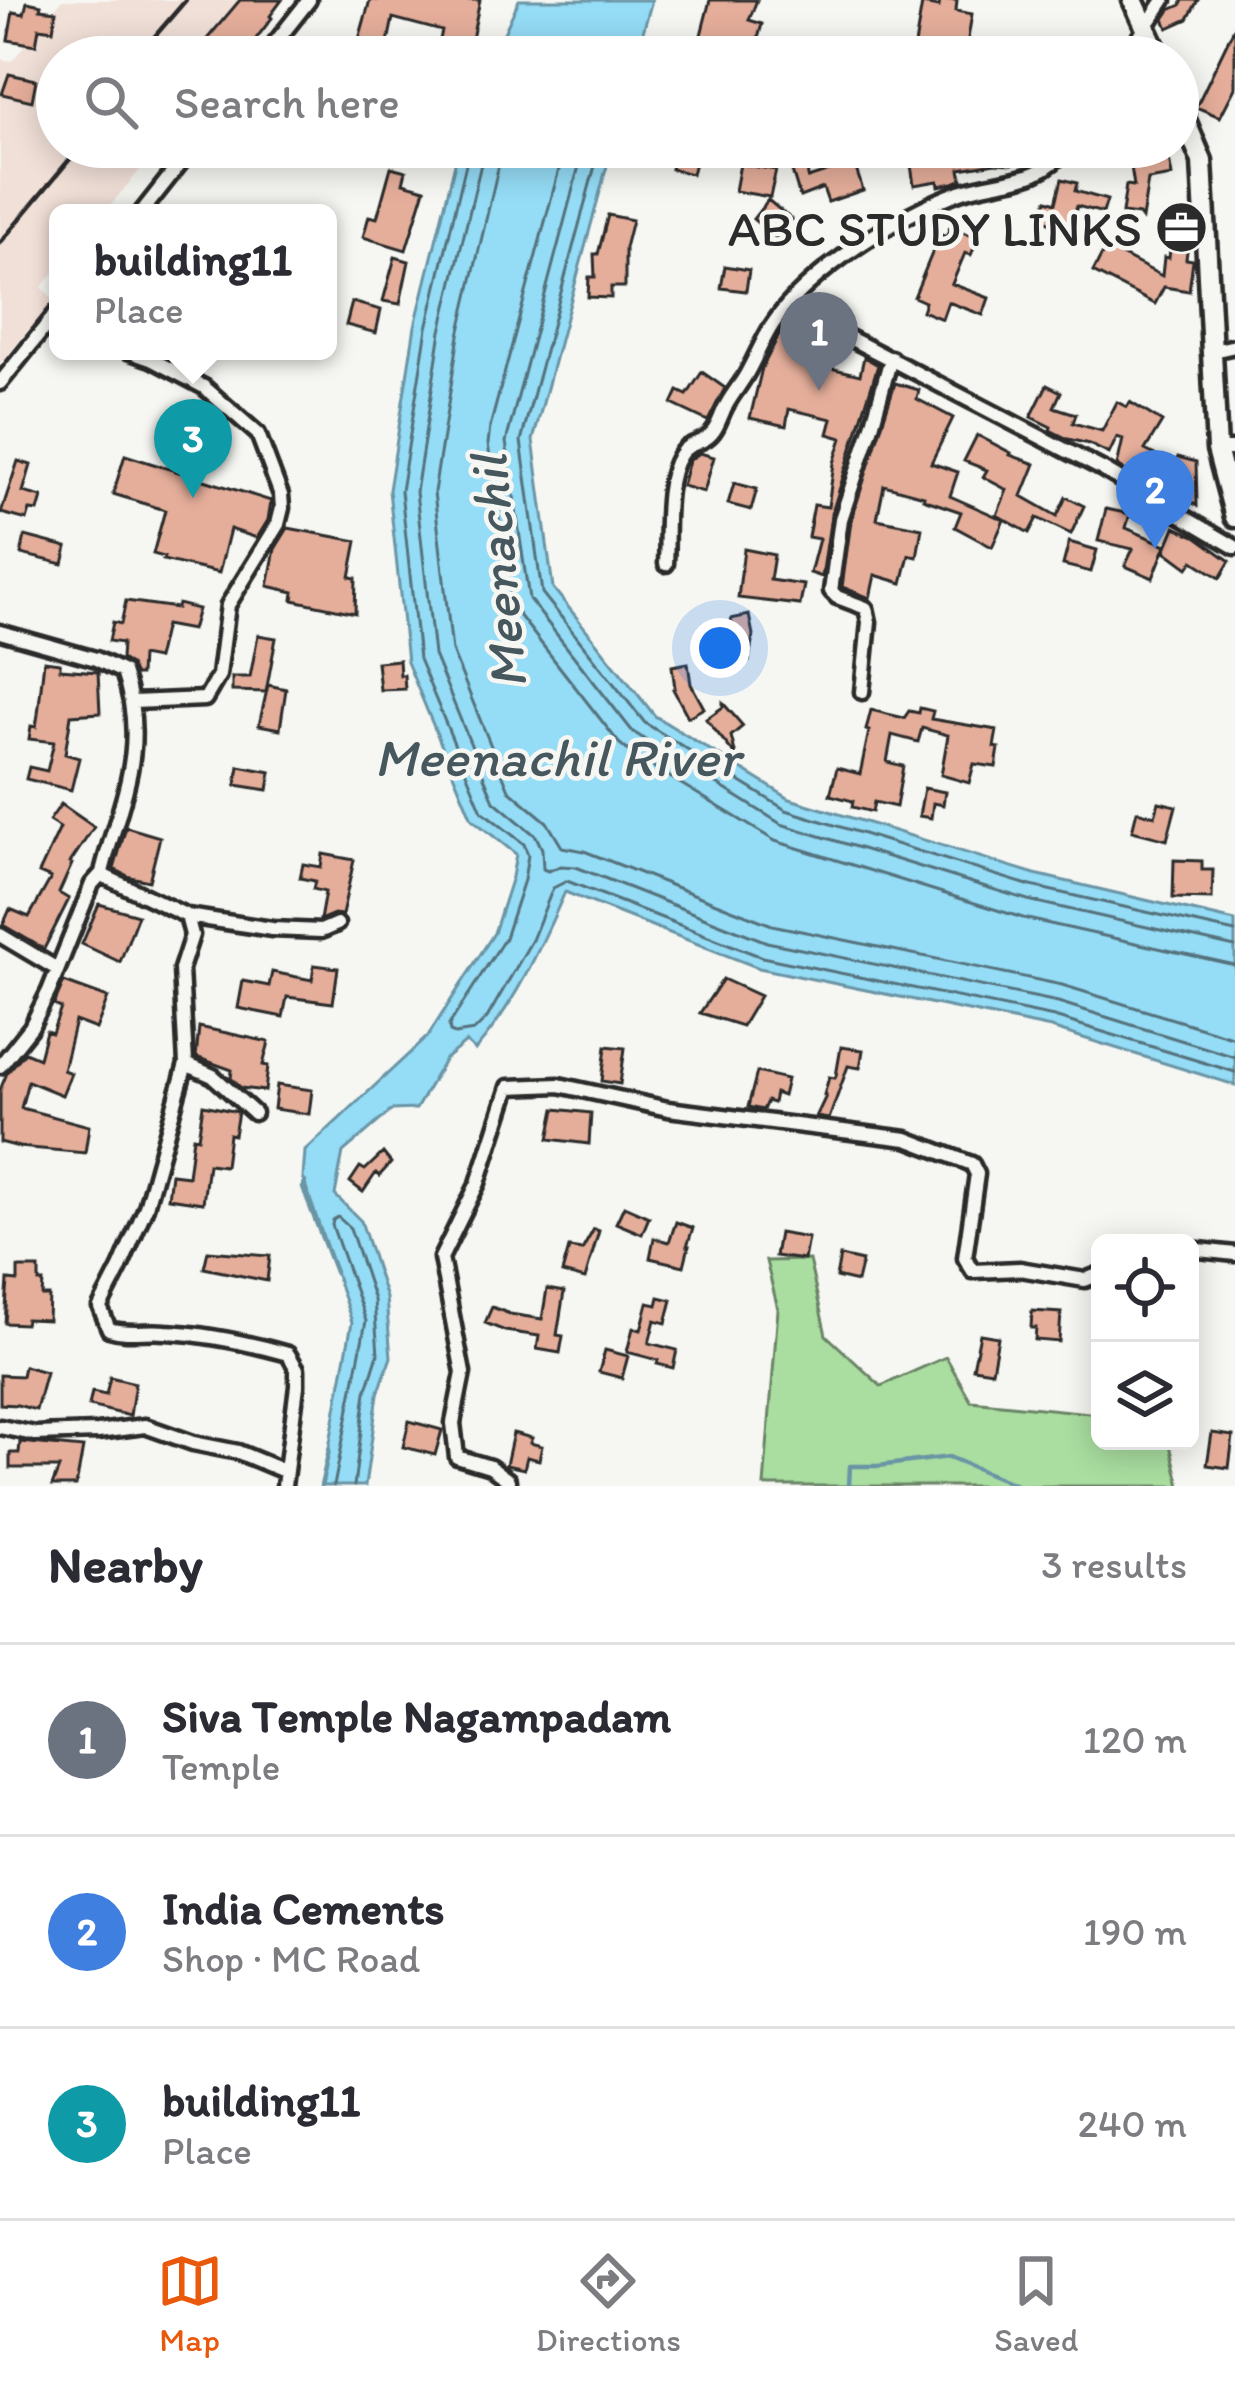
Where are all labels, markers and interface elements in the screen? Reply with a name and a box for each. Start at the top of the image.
search box [36,36,1199,168]
icon: search [78,69,144,135]
text: Search here [174,75,400,129]
place label: ABC STUDY LINKS [728,198,1142,259]
office icon: ABC STUDY LINKS [1153,200,1209,256]
popup [49,204,337,360]
text: building11 [94,232,292,286]
text: Place [94,286,184,333]
pin: 1 [780,292,858,391]
pin: 3 [154,399,232,498]
water label: Meenachil [455,449,541,692]
pin: 2 [1116,450,1194,549]
your location [690,618,750,678]
water label: Meenachil River [374,725,745,790]
map controls [1091,1234,1199,1450]
button: locate [1091,1234,1199,1342]
button: layers [1091,1342,1199,1450]
text: Nearby [48,1534,203,1595]
text: 3 results [1041,1541,1187,1588]
text: Siva Temple Nagampadam [162,1689,671,1743]
text: 1 [78,1716,96,1763]
text: 120 m [1083,1716,1187,1763]
text: Temple [162,1743,280,1790]
text: India Cements [162,1881,445,1935]
text: 2 [77,1908,97,1955]
text: 190 m [1083,1908,1187,1955]
text: Shop · MC Road [162,1935,420,1982]
text: building11 [162,2073,361,2127]
text: 3 [76,2100,98,2147]
text: 240 m [1077,2100,1187,2147]
text: Place [162,2127,252,2174]
tab: Map [157,2248,223,2359]
tab: Directions [536,2248,681,2359]
tab: Saved [994,2248,1078,2359]

